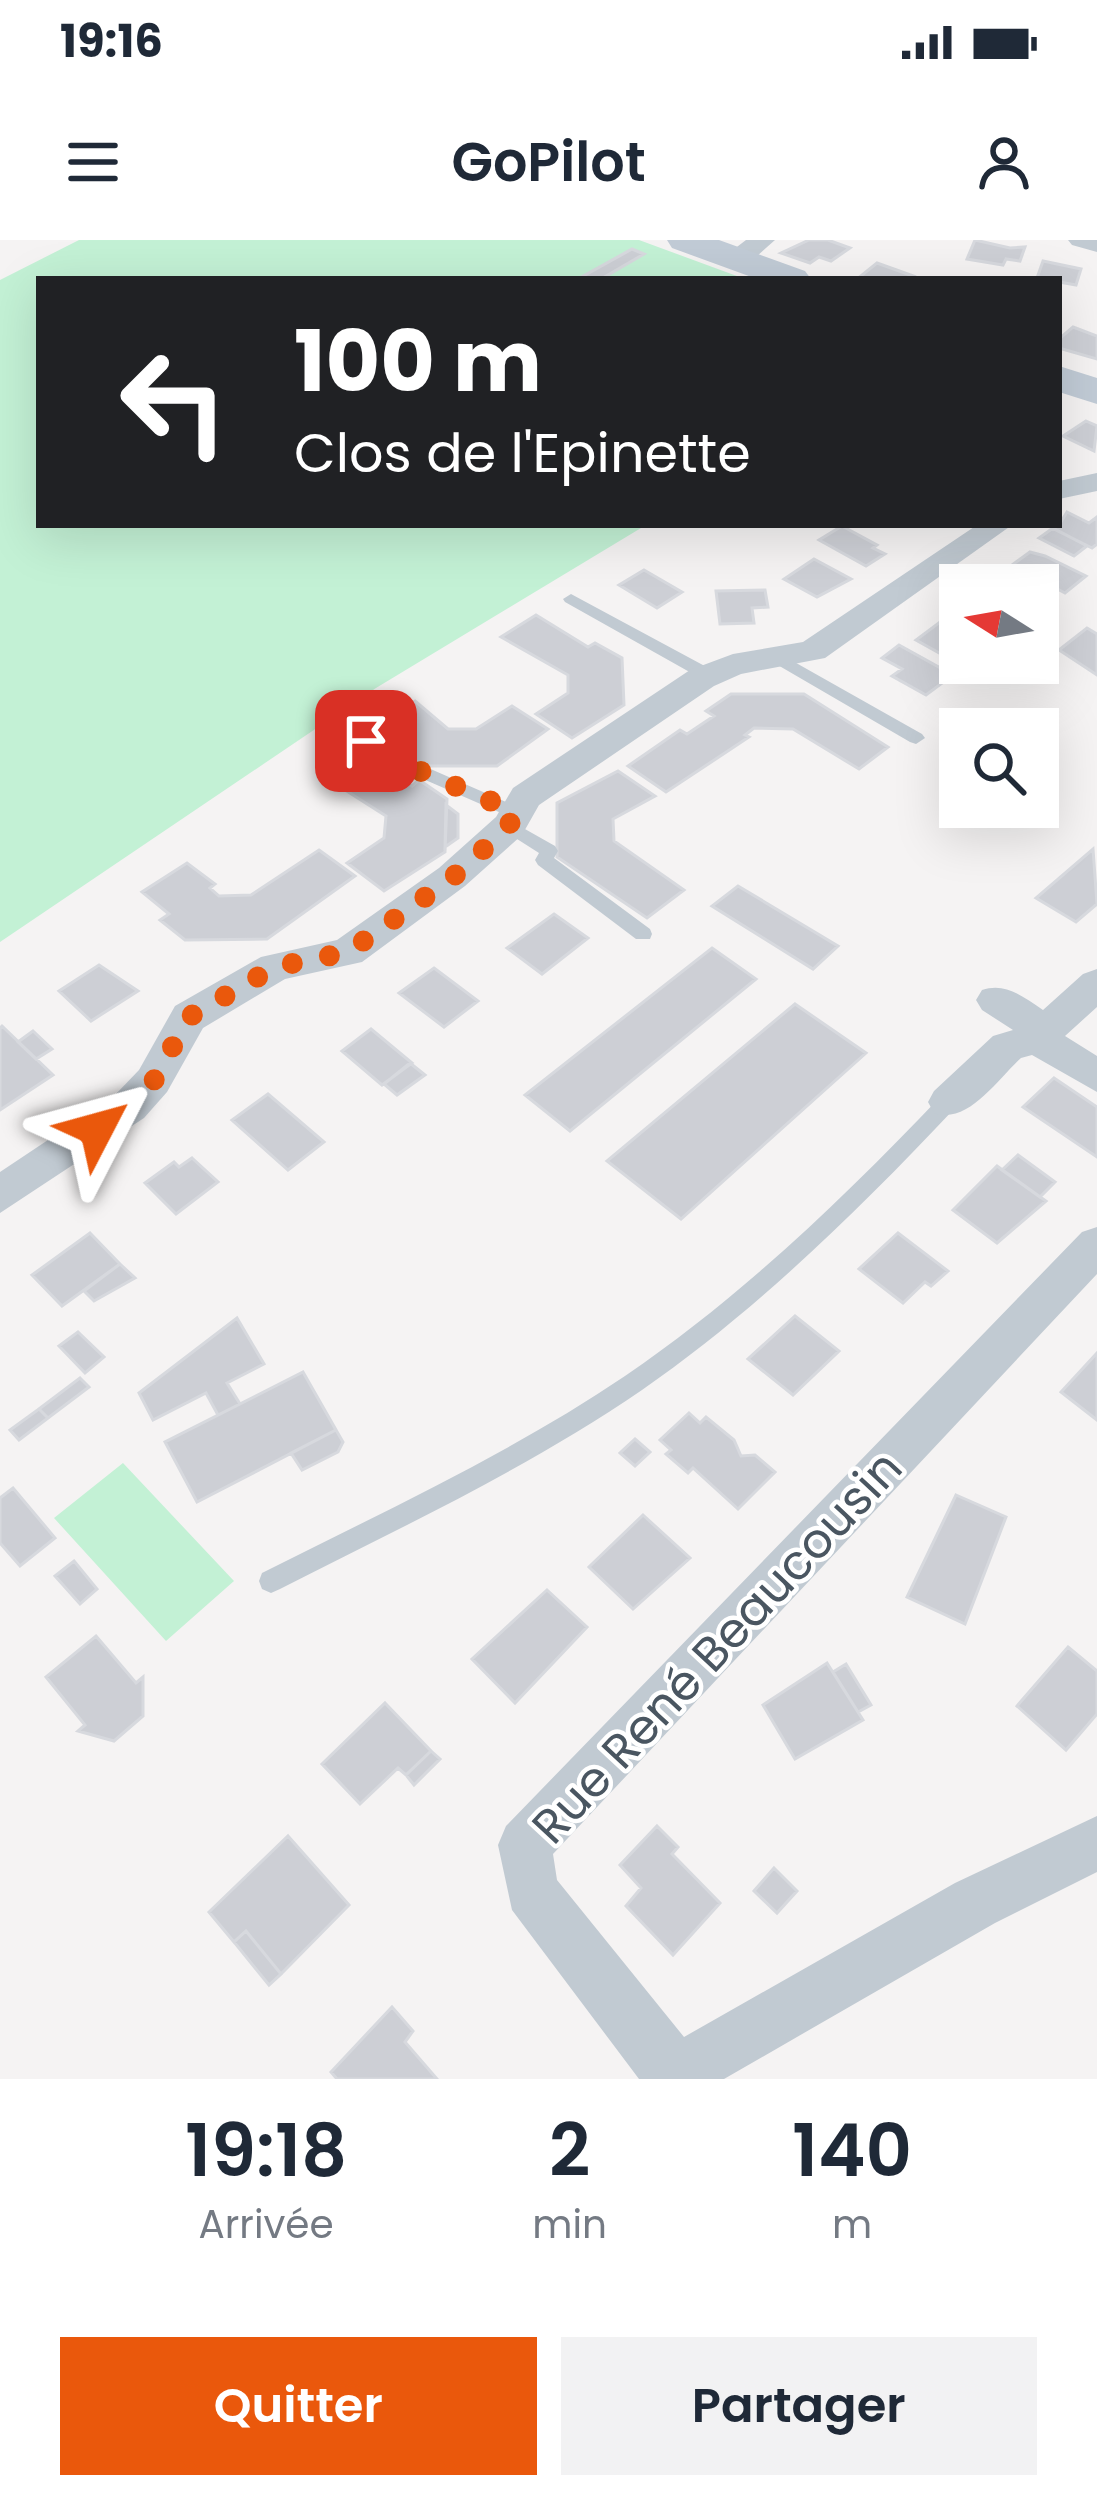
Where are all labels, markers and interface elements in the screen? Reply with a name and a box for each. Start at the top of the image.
text: 19:16 [60,10,163,73]
text: GoPilot [451,124,646,200]
icon: menu [60,129,126,195]
icon: person [971,129,1037,195]
text: 100 m [294,303,542,420]
icon: left [96,324,252,480]
text: Clos de l'Epinette [294,415,751,491]
north arrow [939,564,1059,684]
map controls [939,564,1059,828]
pin [315,690,417,792]
icon: arrive [333,708,399,774]
button: search [939,708,1059,828]
position arrow [34,1066,160,1192]
street label: Rue René Beaucousin [517,1436,917,1858]
text: 19:18 [185,2100,347,2201]
text: 2 [549,2100,590,2201]
text: 140 [792,2100,912,2201]
text: Arrivée [199,2197,334,2252]
text: min [532,2197,607,2252]
text: m [832,2197,872,2252]
button: Quitter [60,2337,537,2475]
button: Partager [561,2337,1037,2475]

